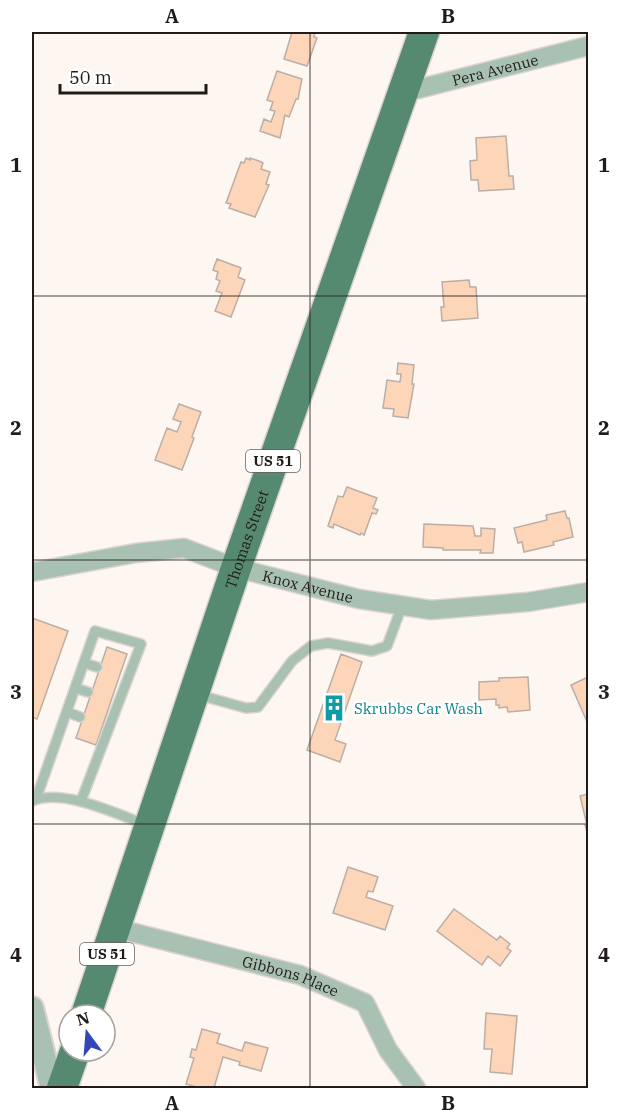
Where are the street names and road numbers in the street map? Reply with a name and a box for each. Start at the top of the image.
street label: Pera Avenue [450,49,540,90]
road number: US 51 [246,450,300,472]
street label: Thomas Street [220,487,272,591]
street label: Knox Avenue [261,566,355,607]
road number: US 51 [80,943,134,965]
street label: Gibbons Place [240,951,342,1000]

